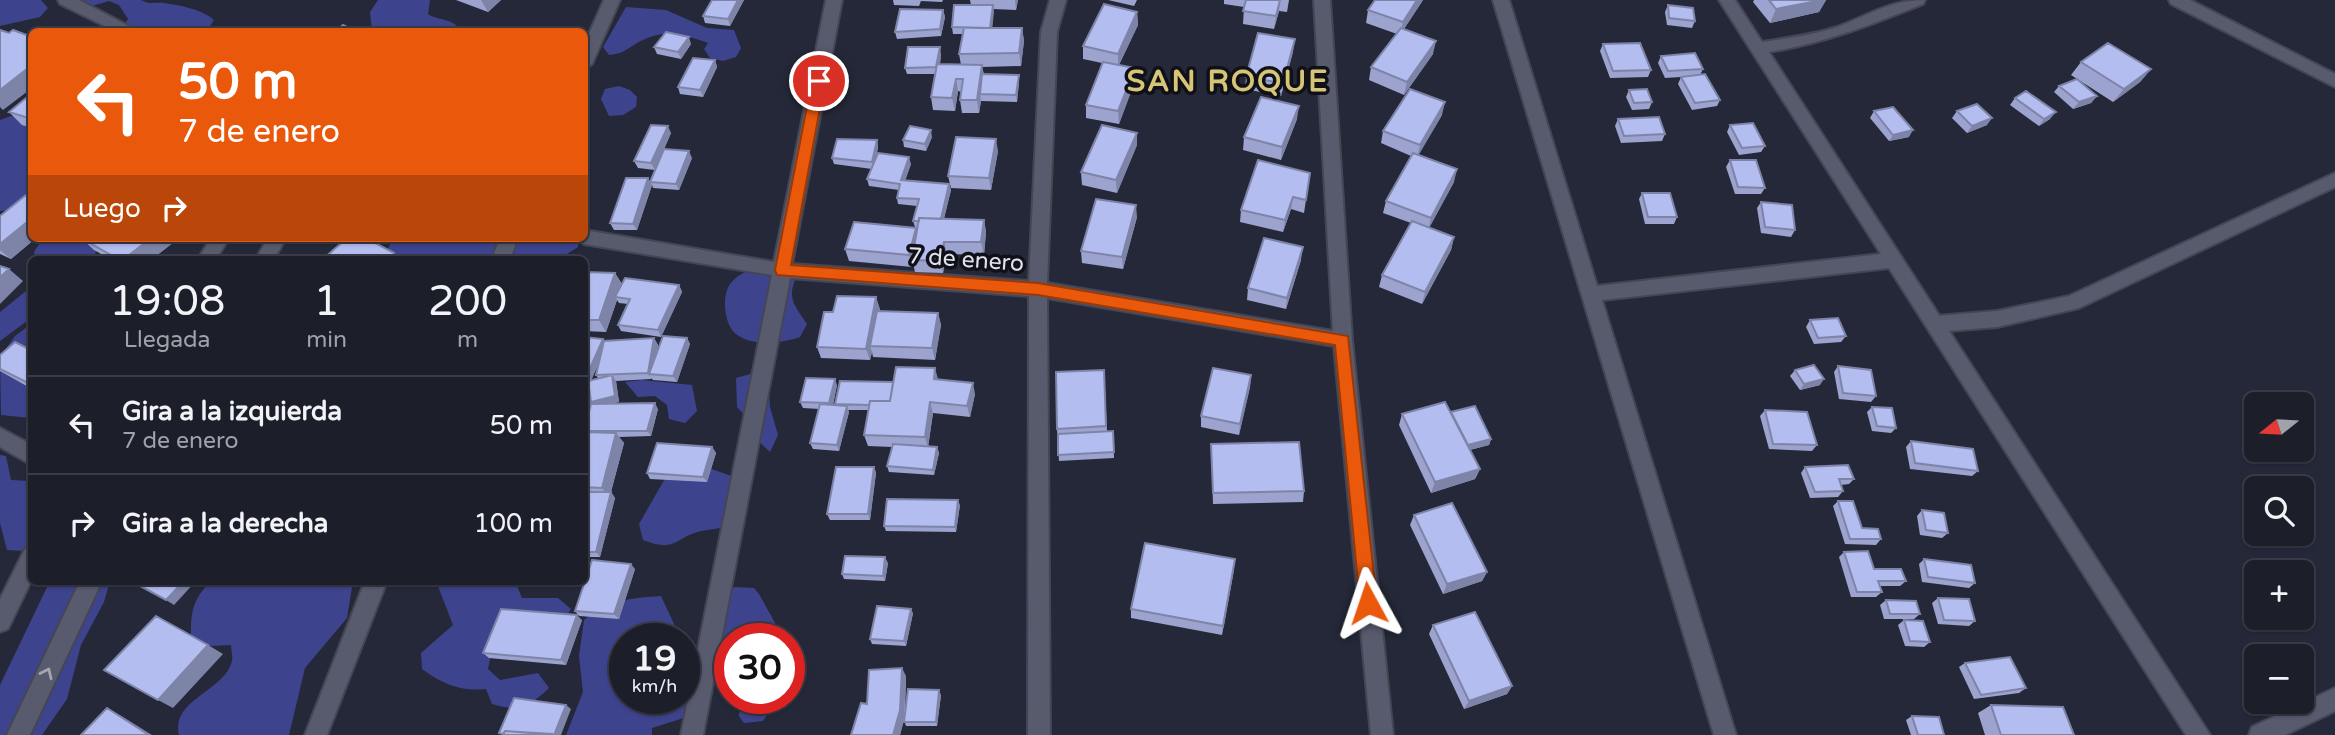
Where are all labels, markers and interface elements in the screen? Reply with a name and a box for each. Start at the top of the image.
pin [789,51,849,111]
text: 50 m [178,53,297,112]
icon: left [63,56,154,147]
icon: arrive [800,62,838,100]
district label: SAN ROQUE [1127,63,1329,100]
text: 7 de enero [178,113,340,151]
icon: right [155,189,193,227]
text: Luego [63,193,141,224]
street label: 7 de enero [907,242,1025,278]
text: 19:08 [109,276,225,327]
text: 1 [313,276,340,327]
text: 200 [428,276,507,327]
text: Llegada [124,326,211,354]
text: min [306,326,347,354]
text: m [457,326,478,354]
north arrow [2244,392,2314,462]
map controls [2244,392,2314,714]
text: Gira a la izquierda [122,396,342,427]
icon: left [63,406,101,444]
text: 50 m [490,410,553,441]
text: 7 de enero [122,427,238,455]
button: search [2244,476,2314,546]
icon: right [63,504,101,542]
text: Gira a la derecha [122,508,328,539]
text: 100 m [473,508,553,539]
button: + [2244,560,2314,630]
position arrow [1331,566,1405,640]
speed limit sign: 30 [714,623,805,714]
text: 19 [633,638,676,680]
button: − [2244,644,2314,714]
one-way arrow [39,668,53,680]
text: km/h [632,675,677,697]

